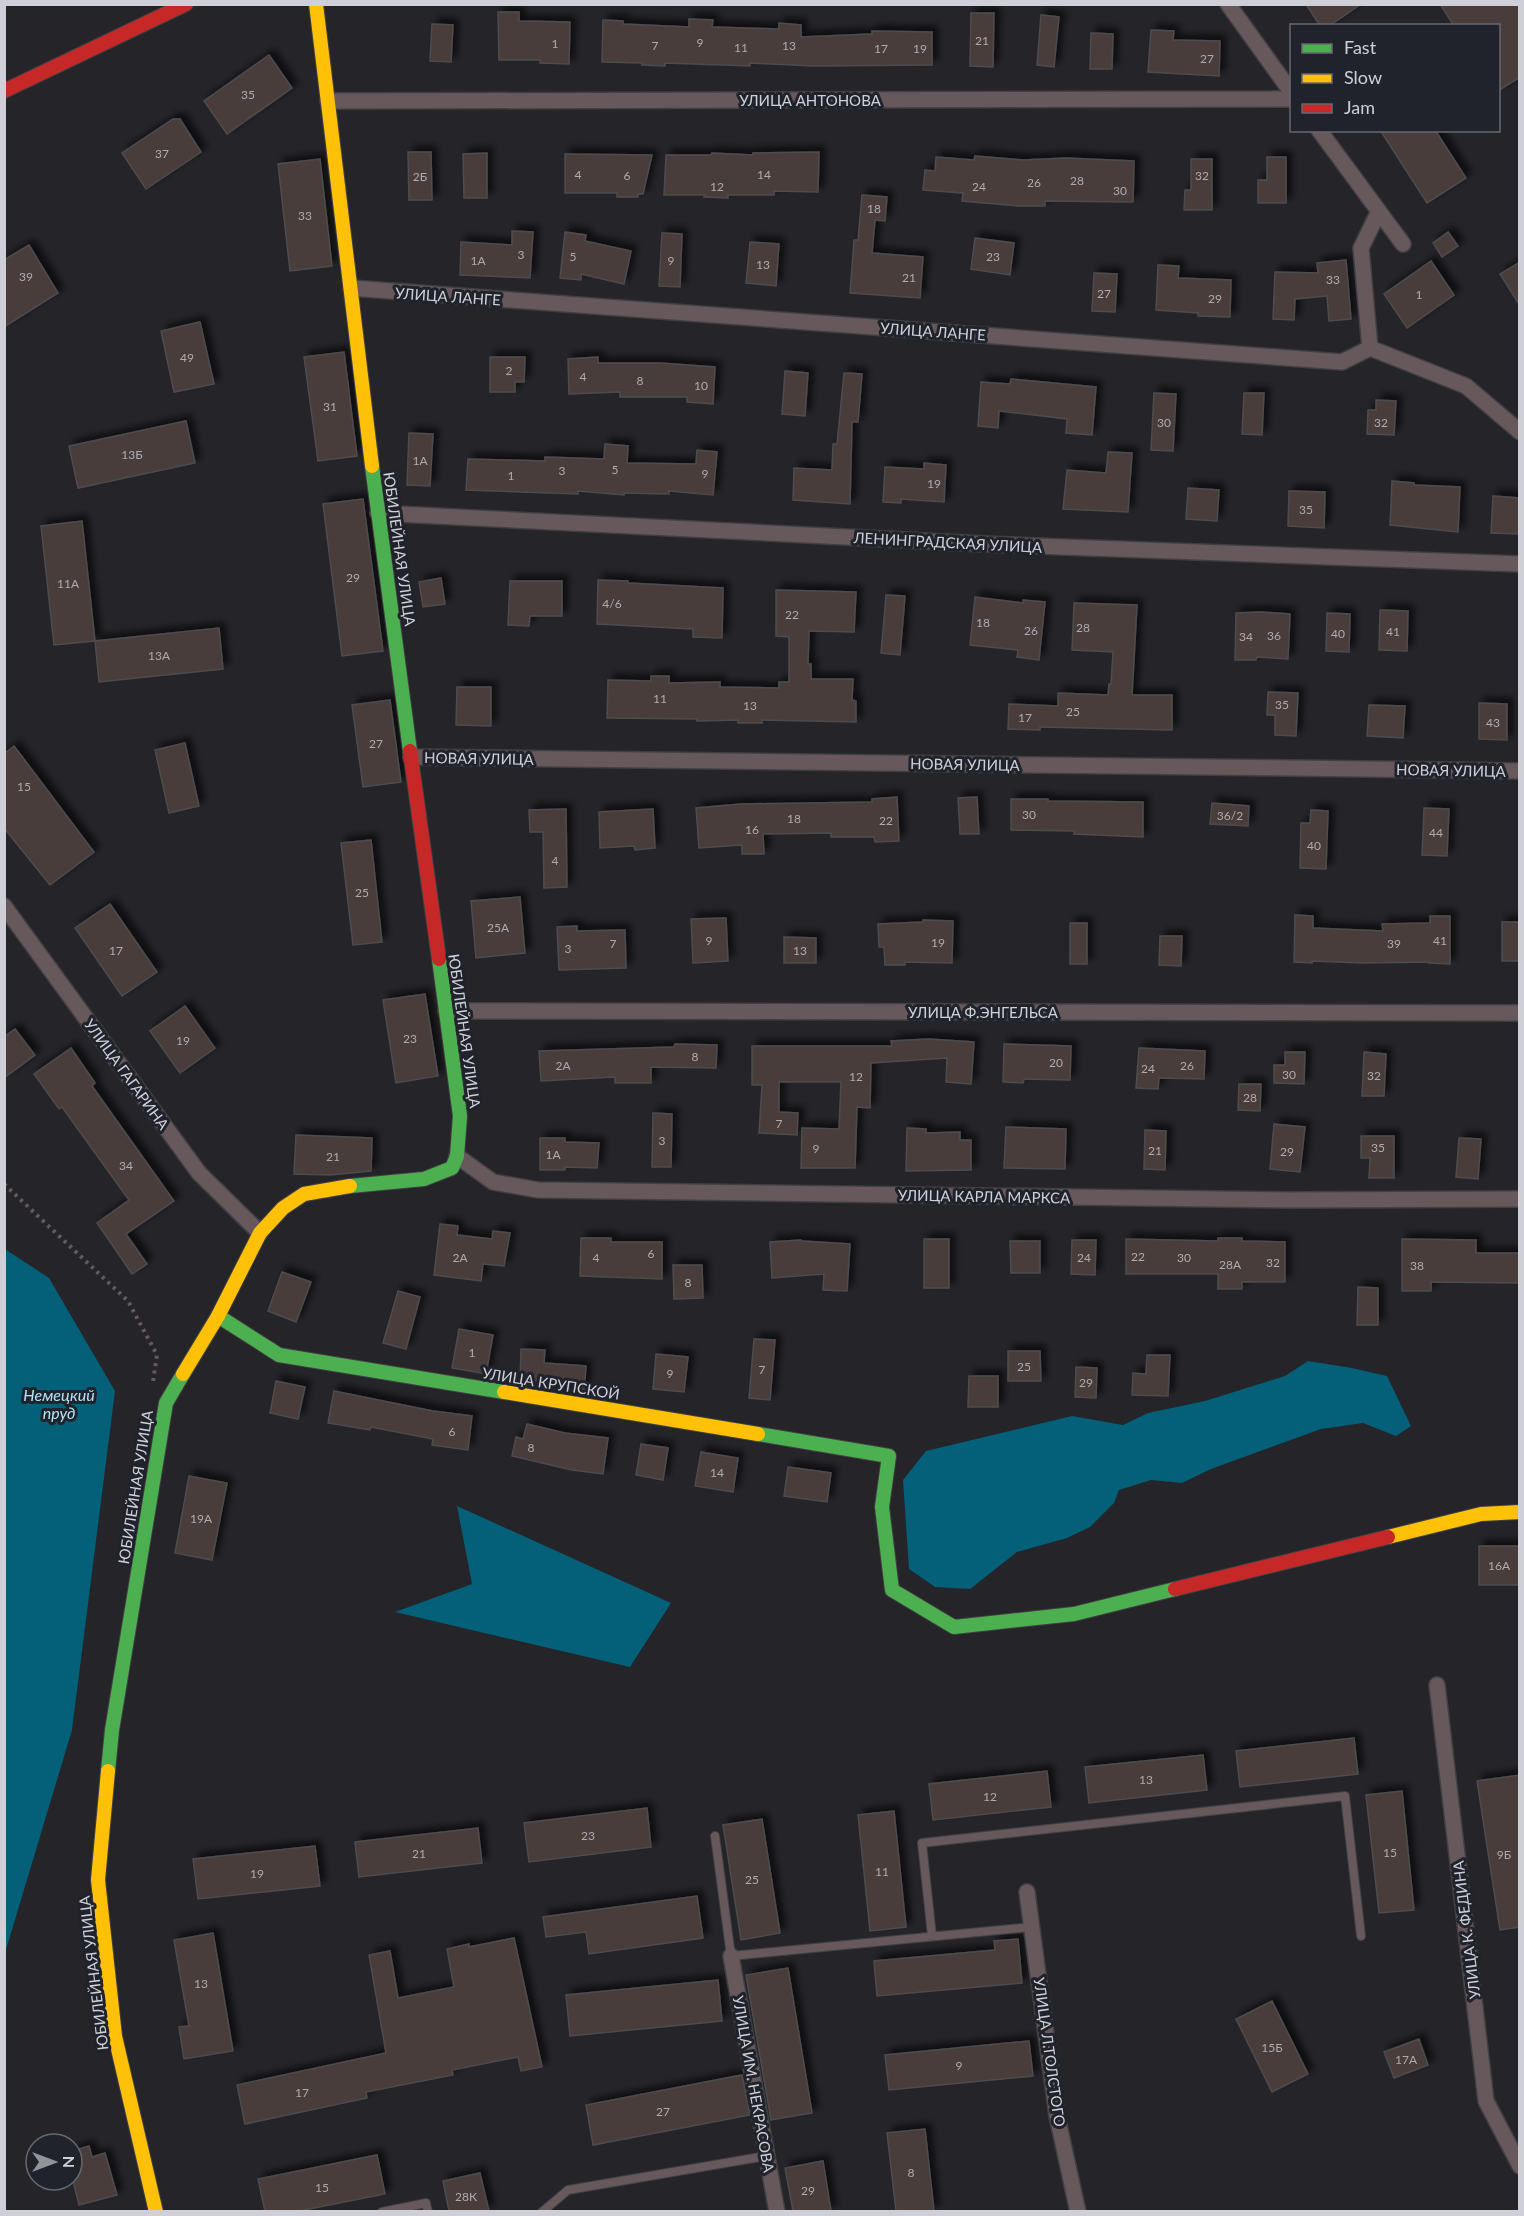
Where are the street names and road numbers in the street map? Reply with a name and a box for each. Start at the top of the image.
street label: УЛИЦА АНТОНОВА [739,91,882,109]
street label: УЛИЦА ЛАНГЕ [395,283,501,309]
street label: УЛИЦА ЛАНГЕ [880,318,986,344]
street label: ЮБИЛЕЙНАЯ УЛИЦА [380,471,420,628]
street label: ЛЕНИНГРАДСКАЯ УЛИЦА [852,528,1044,556]
street label: НОВАЯ УЛИЦА [424,748,535,768]
street label: НОВАЯ УЛИЦА [910,754,1021,774]
street label: НОВАЯ УЛИЦА [1396,760,1507,780]
street label: ЮБИЛЕЙНАЯ УЛИЦА [445,953,485,1110]
street label: УЛИЦА Ф.ЭНГЕЛЬСА [908,1003,1059,1021]
street label: УЛИЦА ГАГАРИНА [81,1015,174,1133]
street label: УЛИЦА КАРЛА МАРКСА [898,1185,1071,1207]
street label: УЛИЦА КРУПСКОЙ [481,1363,621,1403]
street label: ЮБИЛЕЙНАЯ УЛИЦА [114,1408,156,1565]
street label: УЛИЦА К. ФЕДИНА [1448,1859,1483,2000]
street label: ЮБИЛЕЙНАЯ УЛИЦА [74,1894,111,2051]
street label: УЛИЦА Л.ТОЛСТОГО [1031,1976,1069,2128]
street label: УЛИЦА ИМ. НЕКРАСОВА [730,1994,779,2175]

